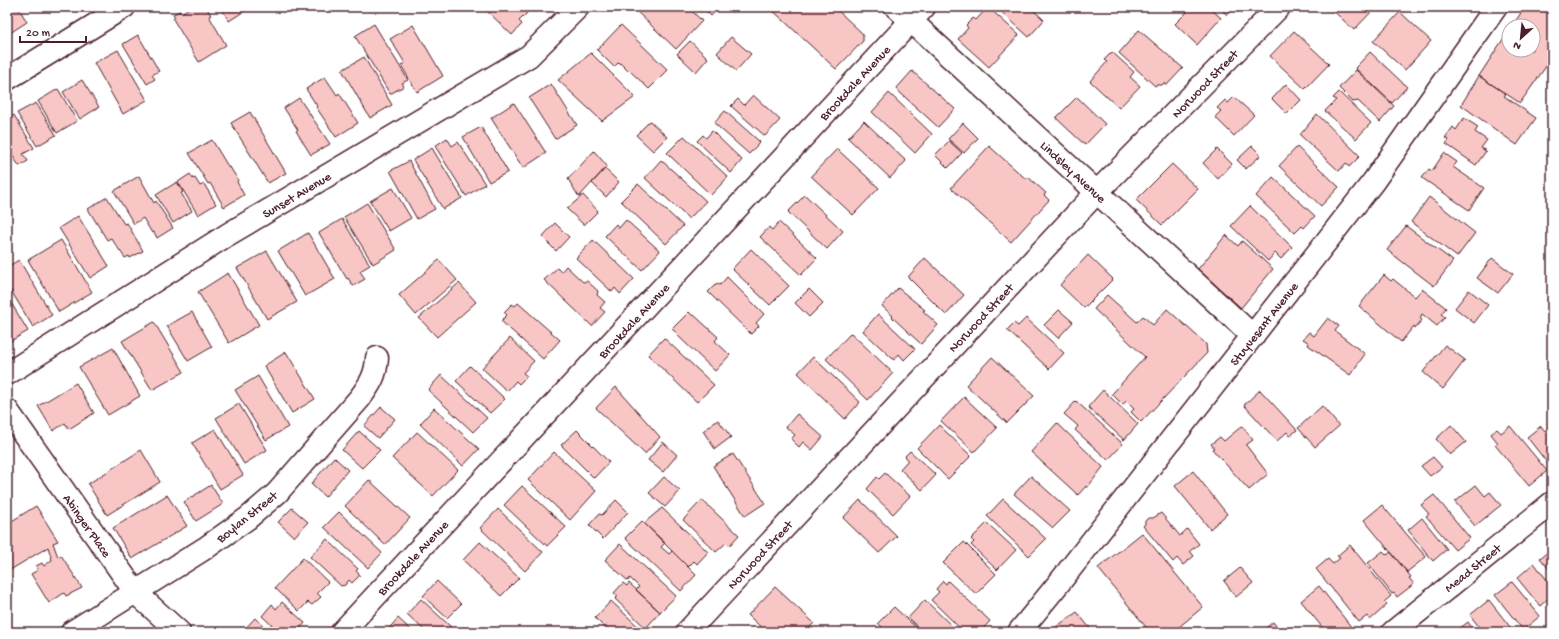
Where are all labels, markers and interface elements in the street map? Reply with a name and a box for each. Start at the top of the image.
scale bar [20,18,86,44]
north arrow [1501,18,1541,58]
text: 20 m [26,27,51,41]
text: N [1511,38,1523,52]
street label: Brookdale Avenue [817,43,895,125]
street label: Norwood Street [1170,46,1243,122]
street label: Lindsley Avenue [1036,139,1108,207]
street label: Sunset Avenue [260,170,335,222]
street label: Norwood Street [946,280,1019,356]
street label: Stuyvesant Avenue [1228,280,1302,369]
street label: Brookdale Avenue [596,281,674,363]
street label: Boylan Street [213,488,282,548]
street label: Abinger Place [59,492,113,561]
street label: Norwood Street [725,517,798,593]
street label: Brookdale Avenue [375,518,453,600]
street label: Mead Street [1442,541,1506,596]

